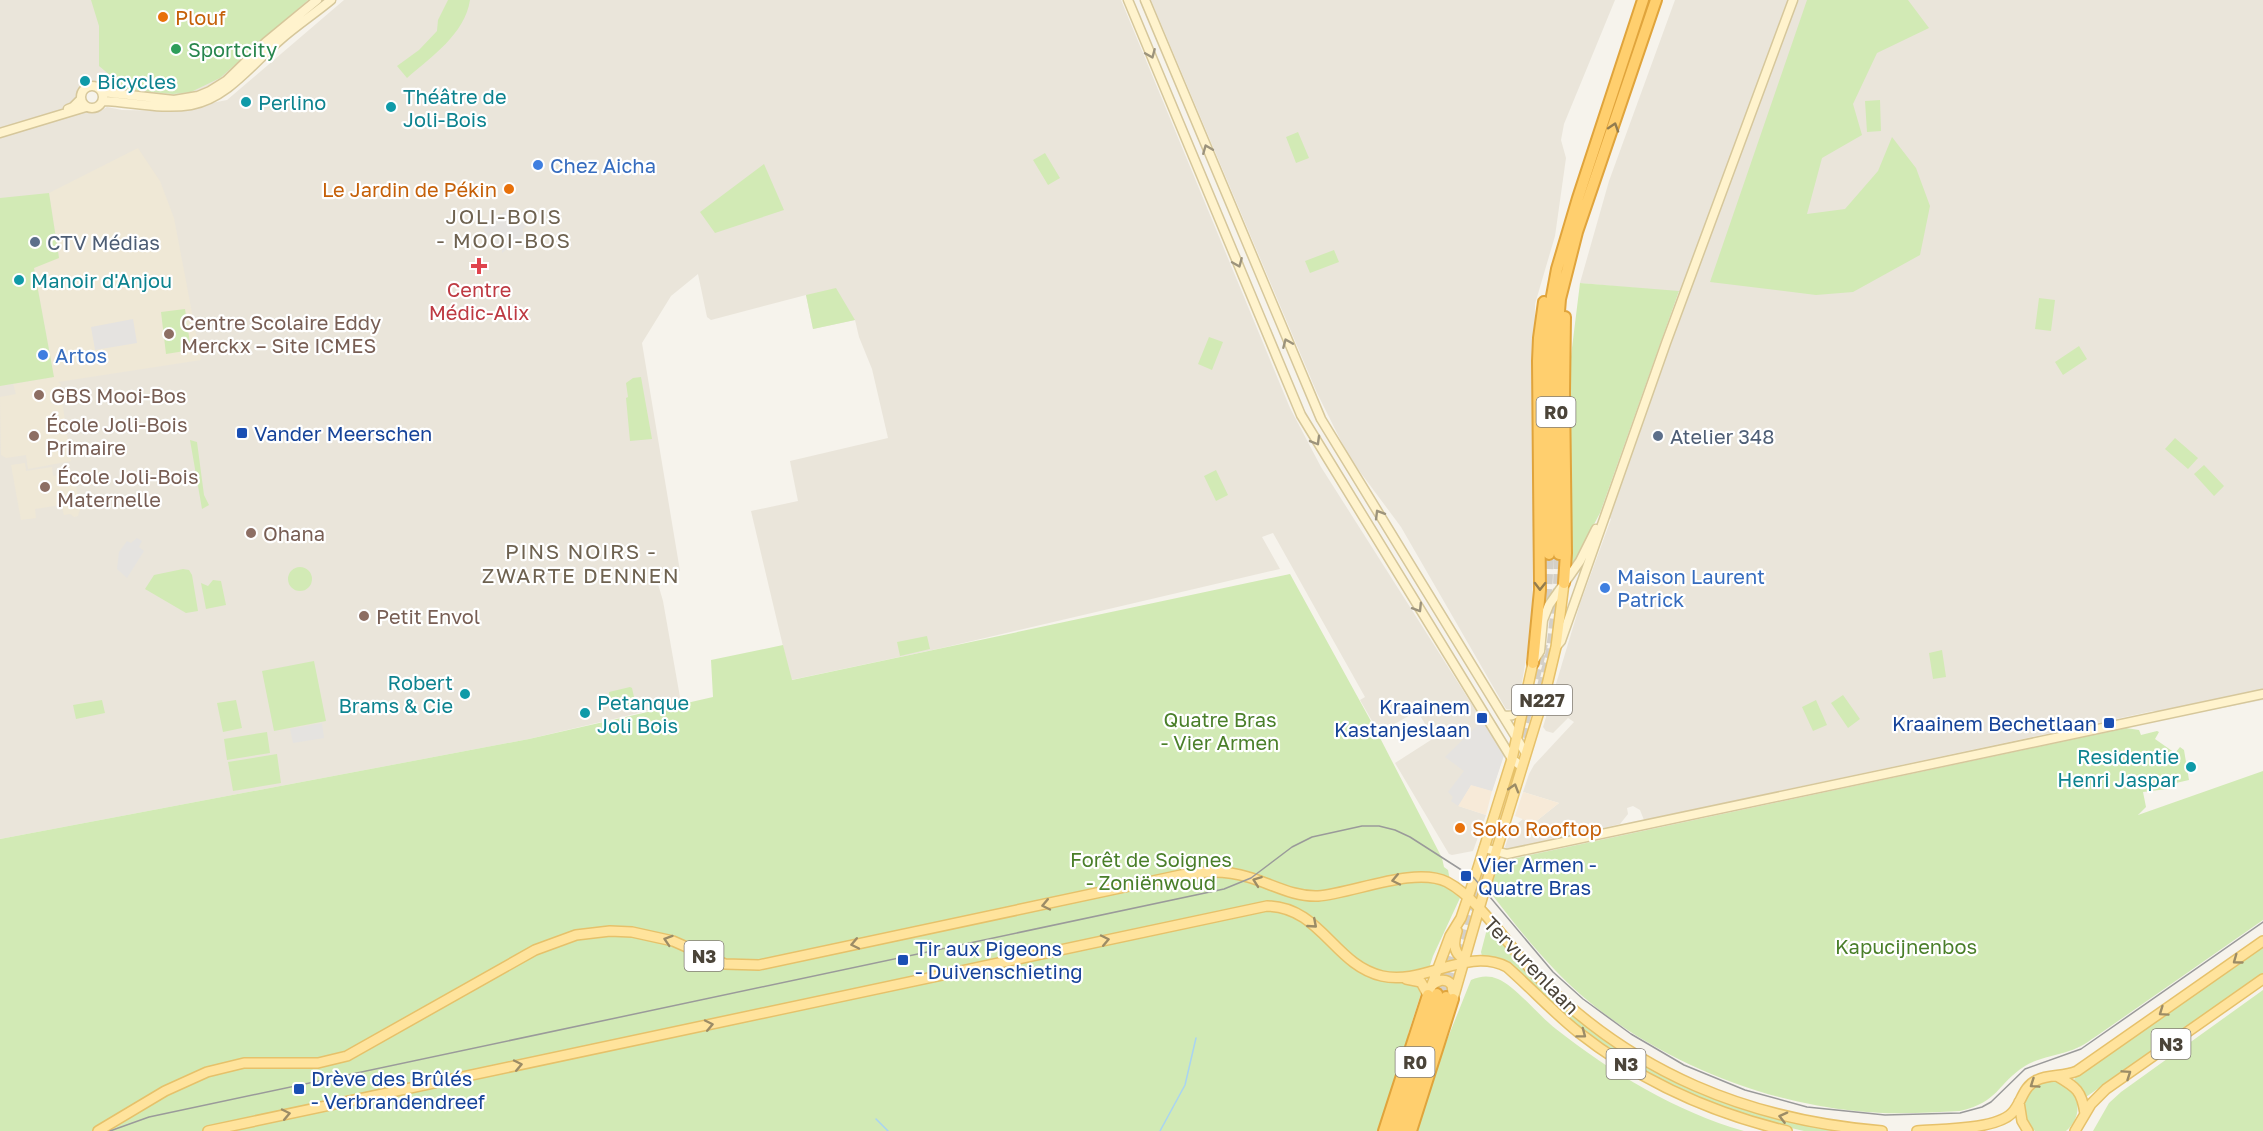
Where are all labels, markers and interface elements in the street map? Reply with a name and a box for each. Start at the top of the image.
place label: Plouf [175,5,226,29]
marker: Plouf [156,10,170,24]
place label: Sportcity [188,37,277,61]
marker: Sportcity [169,42,183,56]
one-way arrow [1144,48,1156,59]
place label: Bicycles [97,69,176,93]
marker: Bicycles [78,74,92,88]
place label: Théâtre de Joli-Bois [403,84,507,131]
place label: Perlino [258,90,326,114]
marker: Perlino [239,95,253,109]
marker: Théâtre de Joli-Bois [384,100,398,114]
one-way arrow [1606,122,1619,133]
one-way arrow [1202,144,1214,155]
place label: Chez Aicha [550,153,656,177]
marker: Chez Aicha [531,158,545,172]
place label: Le Jardin de Pékin [322,177,497,201]
marker: Le Jardin de Pékin [502,182,516,196]
district label: JOLI-BOIS - MOOI-BOS [437,203,571,253]
place label: CTV Médias [47,230,160,254]
marker: CTV Médias [28,235,42,249]
marker: Centre Médic-Alix [470,257,488,275]
one-way arrow [1231,257,1243,268]
place label: Manoir d'Anjou [31,268,172,292]
marker: Manoir d'Anjou [12,273,26,287]
place label: Centre Médic-Alix [429,277,529,324]
place label: Centre Scolaire Eddy Merckx – Site ICMES [181,310,381,357]
marker: Centre Scolaire Eddy Merckx – Site ICMES [162,327,176,341]
one-way arrow [1282,338,1294,349]
place label: Artos [55,343,107,367]
marker: Artos [36,348,50,362]
place label: GBS Mooi-Bos [51,383,186,407]
marker: GBS Mooi-Bos [32,388,46,402]
road number: R0 [1536,397,1576,427]
place label: École Joli-Bois Primaire [46,412,188,459]
place label: Vander Meerschen [254,421,432,445]
place label: Atelier 348 [1670,424,1774,448]
marker: Vander Meerschen [235,426,249,440]
marker: École Joli-Bois Primaire [27,429,41,443]
marker: Atelier 348 [1651,429,1665,443]
one-way arrow [1309,435,1320,445]
place label: École Joli-Bois Maternelle [57,464,199,511]
marker: École Joli-Bois Maternelle [38,480,52,494]
one-way arrow [1374,510,1386,520]
place label: Ohana [263,521,325,545]
marker: Ohana [244,526,258,540]
district label: PINS NOIRS - ZWARTE DENNEN [482,538,680,588]
place label: Maison Laurent Patrick [1617,564,1765,611]
one-way arrow [1534,581,1546,590]
marker: Maison Laurent Patrick [1598,581,1612,595]
one-way arrow [1410,601,1421,612]
place label: Petit Envol [376,604,480,628]
marker: Petit Envol [357,609,371,623]
place label: Robert Brams & Cie [338,670,453,717]
road number: N227 [1512,685,1572,715]
marker: Robert Brams & Cie [458,687,472,701]
place label: Petanque Joli Bois [597,690,689,737]
place label: Kraainem Kastanjeslaan [1334,694,1470,741]
marker: Petanque Joli Bois [578,706,592,720]
park label: Quatre Bras - Vier Armen [1161,707,1279,754]
marker: Kraainem Kastanjeslaan [1475,711,1489,725]
place label: Kraainem Bechetlaan [1892,711,2097,735]
marker: Kraainem Bechetlaan [2102,716,2116,730]
place label: Residentie Henri Jaspar [2057,744,2179,791]
marker: Residentie Henri Jaspar [2184,760,2198,774]
one-way arrow [1507,783,1519,794]
place label: Soko Rooftop [1472,816,1602,840]
marker: Soko Rooftop [1453,821,1467,835]
park label: Forêt de Soignes - Zoniënwoud [1070,847,1232,894]
place label: Vier Armen - Quatre Bras [1478,852,1597,899]
marker: Vier Armen - Quatre Bras [1459,869,1473,883]
one-way arrow [1391,873,1401,886]
one-way arrow [1253,875,1263,888]
one-way arrow [1041,897,1051,910]
street label: Tervurenlaan [1479,911,1585,1019]
one-way arrow [1306,917,1317,928]
one-way arrow [1099,934,1109,947]
park label: Kapucijnenbos [1835,934,1977,958]
one-way arrow [663,935,673,947]
place label: Tir aux Pigeons - Duivenschieting [915,936,1082,983]
one-way arrow [850,937,860,950]
road number: N3 [684,941,724,971]
one-way arrow [2232,952,2243,963]
marker: Tir aux Pigeons - Duivenschieting [896,953,910,967]
one-way arrow [2158,1005,2169,1016]
one-way arrow [703,1019,713,1032]
one-way arrow [1576,1027,1587,1038]
road number: N3 [2152,1029,2190,1059]
road number: R0 [1396,1047,1434,1077]
road number: N3 [1606,1049,1646,1079]
one-way arrow [513,1059,523,1072]
place label: Drève des Brûlés - Verbrandendreef [311,1066,485,1113]
one-way arrow [2121,1070,2132,1081]
one-way arrow [2030,1077,2041,1088]
marker: Drève des Brûlés - Verbrandendreef [292,1082,306,1096]
one-way arrow [281,1108,291,1121]
one-way arrow [1778,1111,1788,1124]

